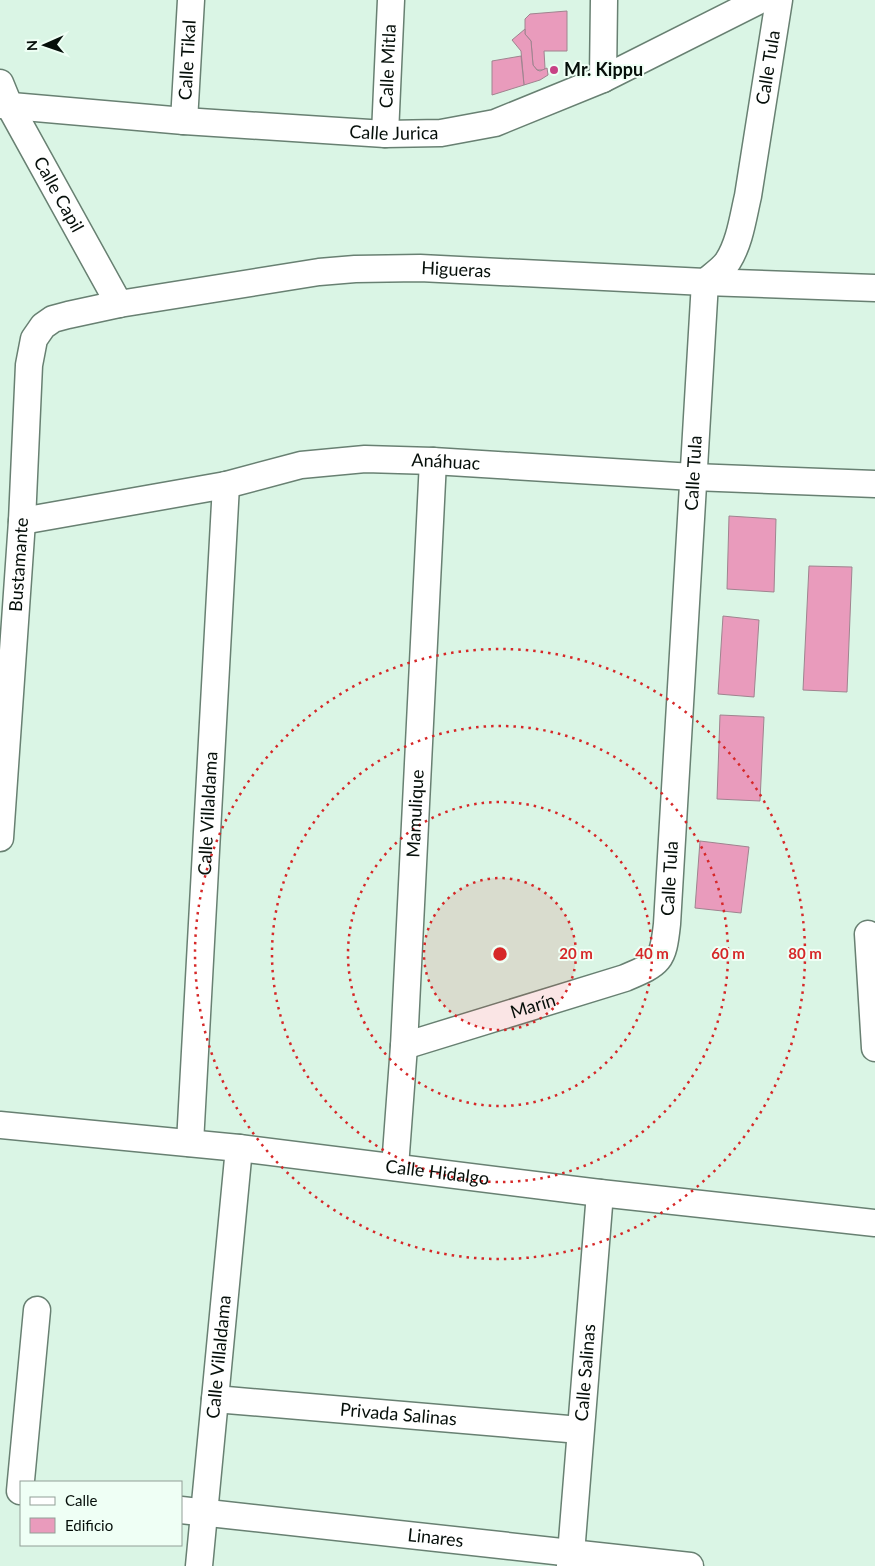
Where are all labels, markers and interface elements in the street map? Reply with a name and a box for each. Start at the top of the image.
street label: Calle Tikal [173,19,200,101]
north arrow [20,20,70,70]
street label: Calle Mitla [374,23,400,109]
street label: Calle Tula [751,29,784,106]
text: N [23,40,40,51]
place label: Mr. Kippu [564,58,643,80]
marker: Mr. Kippu [548,64,560,76]
street label: Calle Jurica [349,120,439,144]
street label: Calle Capil [30,152,89,236]
street label: Higueras [421,256,492,281]
street label: Calle Tula [679,435,706,511]
street label: Anáhuac [411,448,481,474]
street label: Bustamante [4,517,32,612]
street label: Calle Villaldama [193,751,221,876]
street label: Mamulique [401,769,428,858]
street label: Calle Tula [656,840,682,916]
text: 20 m [559,944,593,962]
text: 40 m [635,944,669,962]
text: 60 m [711,944,745,962]
text: 80 m [788,944,822,962]
centre of rings [491,945,509,963]
street label: Marín [507,988,558,1023]
street label: Calle Hidalgo [384,1154,491,1189]
street label: Calle Villaldama [201,1294,235,1420]
street label: Calle Salinas [570,1323,599,1422]
street label: Privada Salinas [339,1398,458,1430]
legend [20,1481,182,1546]
text: Calle [65,1491,98,1509]
text: Edificio [65,1516,113,1534]
street label: Linares [407,1523,465,1551]

